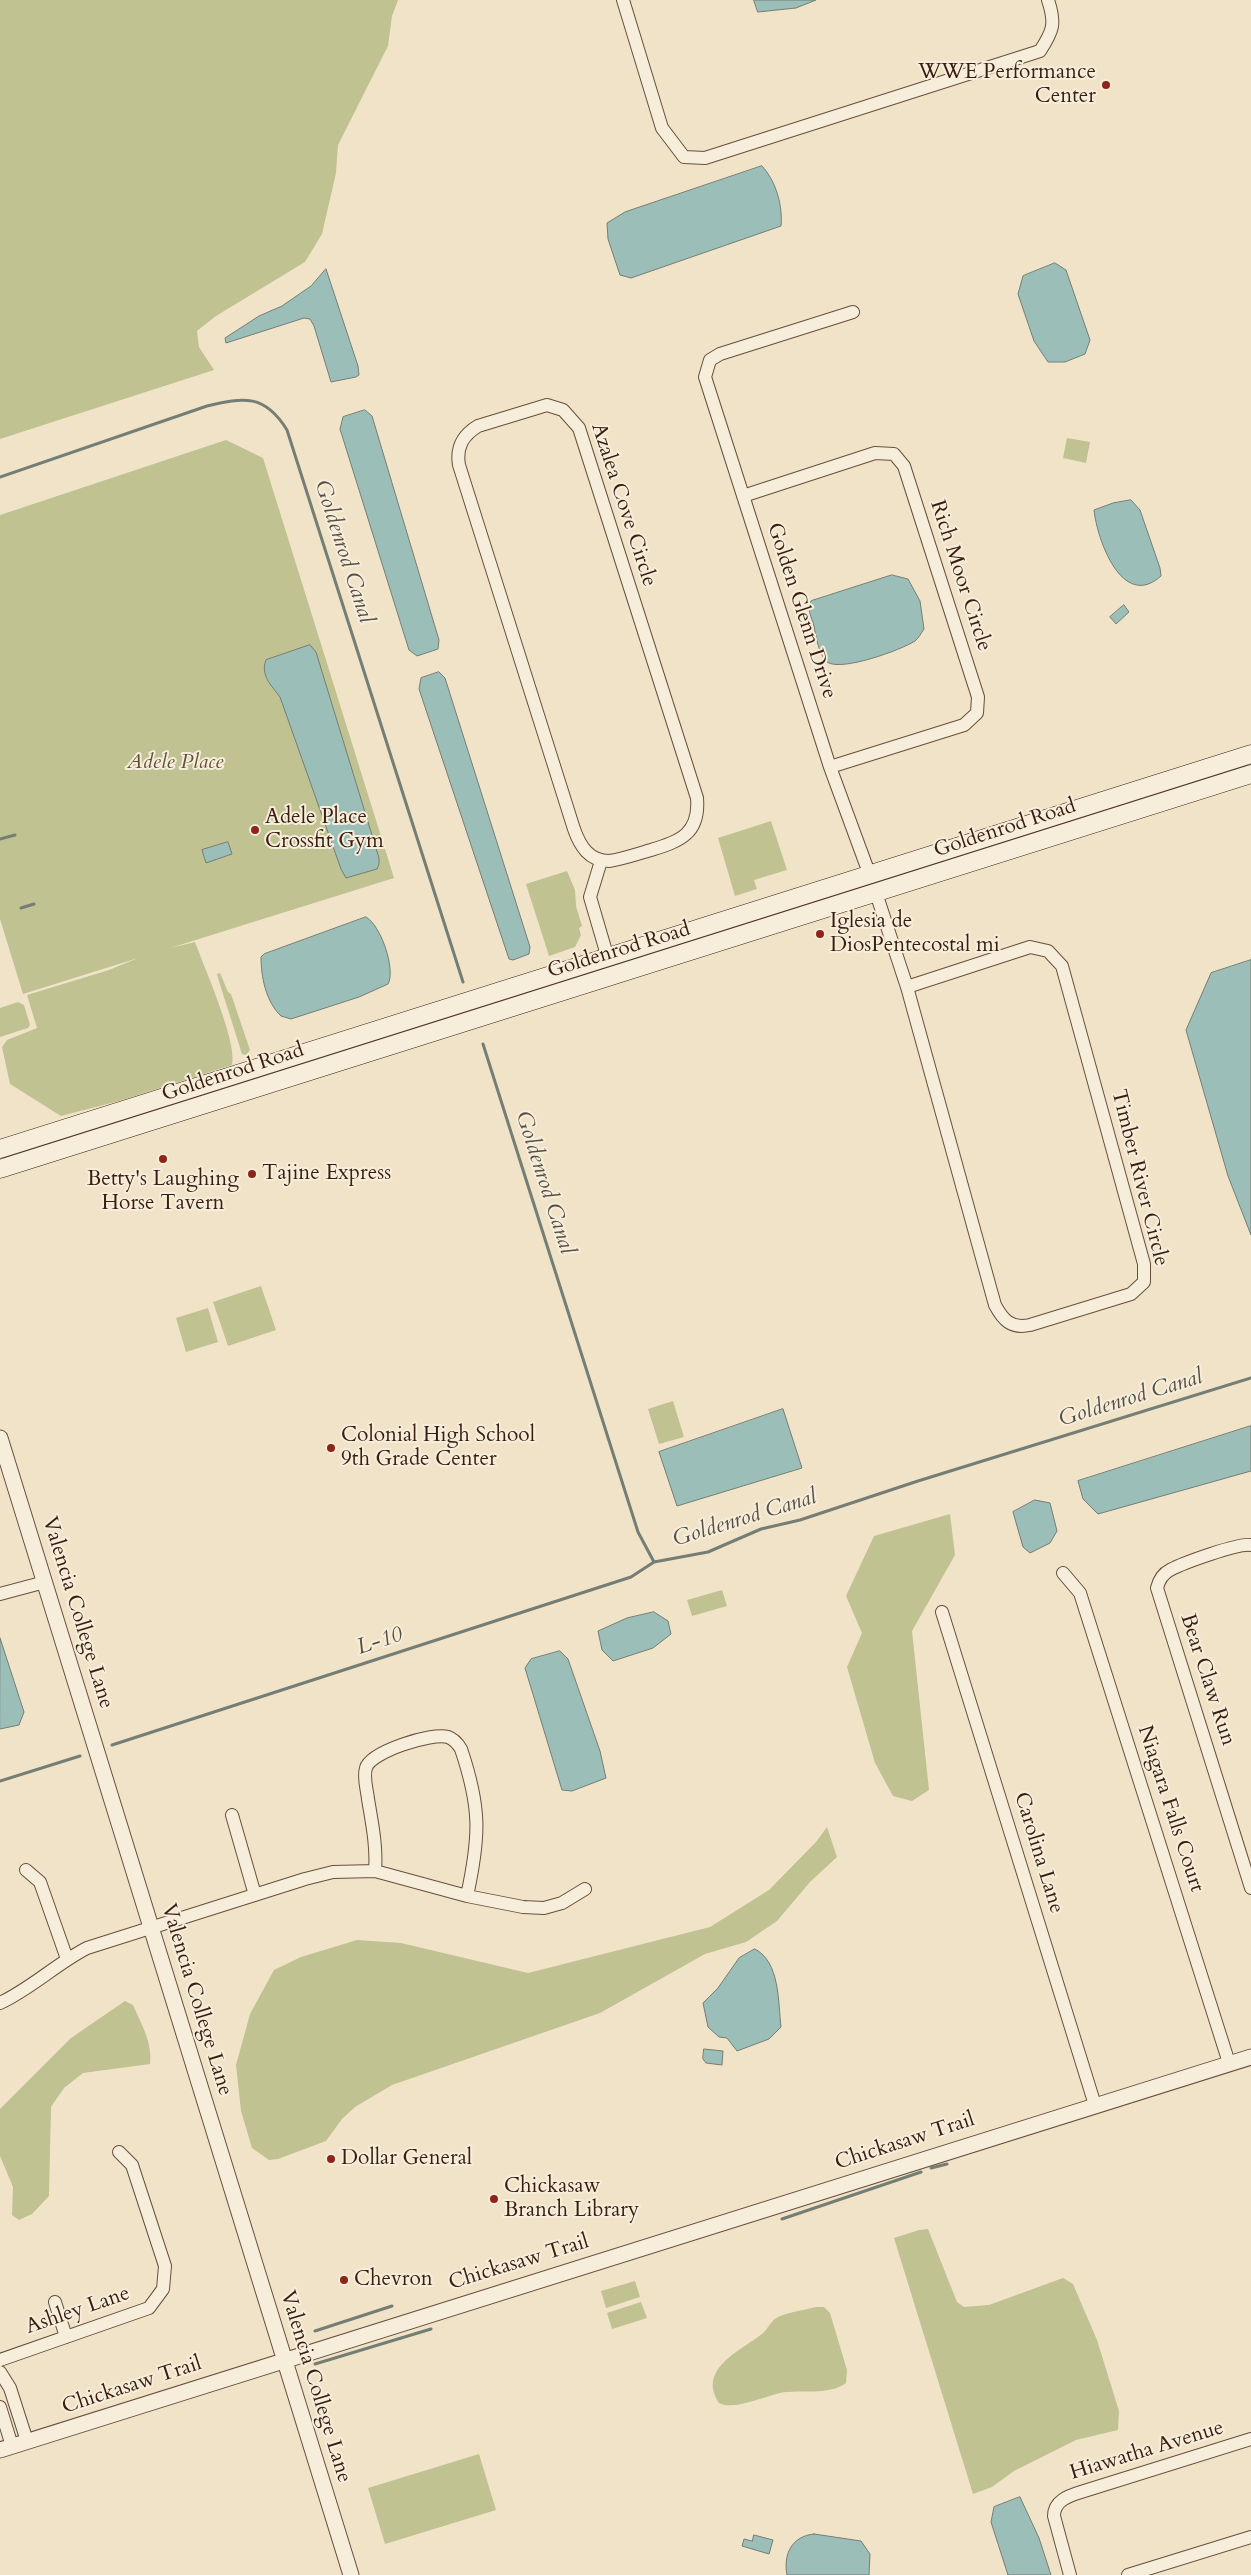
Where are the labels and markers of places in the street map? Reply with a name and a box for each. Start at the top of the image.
place label: WWE Performance Center [918,60,1096,110]
marker: WWE Performance Center [1100,79,1112,91]
place label: Adele Place Crossfit Gym [265,805,384,855]
marker: Adele Place Crossfit Gym [249,824,261,836]
place label: Iglesia de DiosPentecostal mi [830,909,1000,959]
marker: Iglesia de DiosPentecostal mi [814,928,826,940]
marker: Betty's Laughing Horse Tavern [157,1153,169,1165]
place label: Tajine Express [262,1161,391,1187]
place label: Betty's Laughing Horse Tavern [87,1167,239,1217]
marker: Tajine Express [246,1168,258,1180]
place label: Colonial High School 9th Grade Center [341,1423,535,1473]
marker: Colonial High School 9th Grade Center [325,1442,337,1454]
place label: Dollar General [341,2146,472,2172]
marker: Dollar General [325,2153,337,2165]
place label: Chickasaw Branch Library [504,2174,639,2224]
marker: Chickasaw Branch Library [488,2193,500,2205]
place label: Chevron [354,2267,433,2293]
marker: Chevron [338,2274,350,2286]

